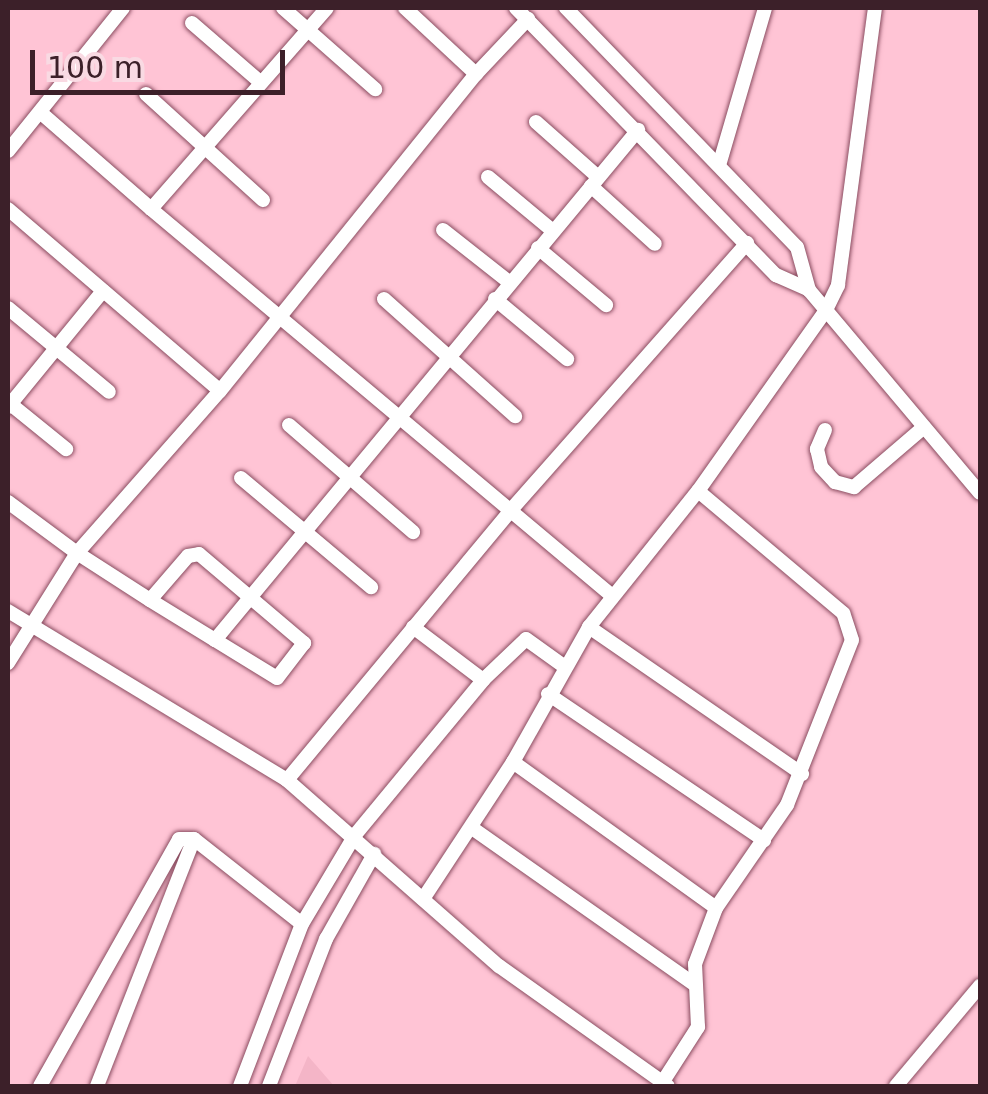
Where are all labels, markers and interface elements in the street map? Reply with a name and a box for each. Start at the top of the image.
scale bar [35,30,290,92]
text: 100 m [47,50,143,85]

